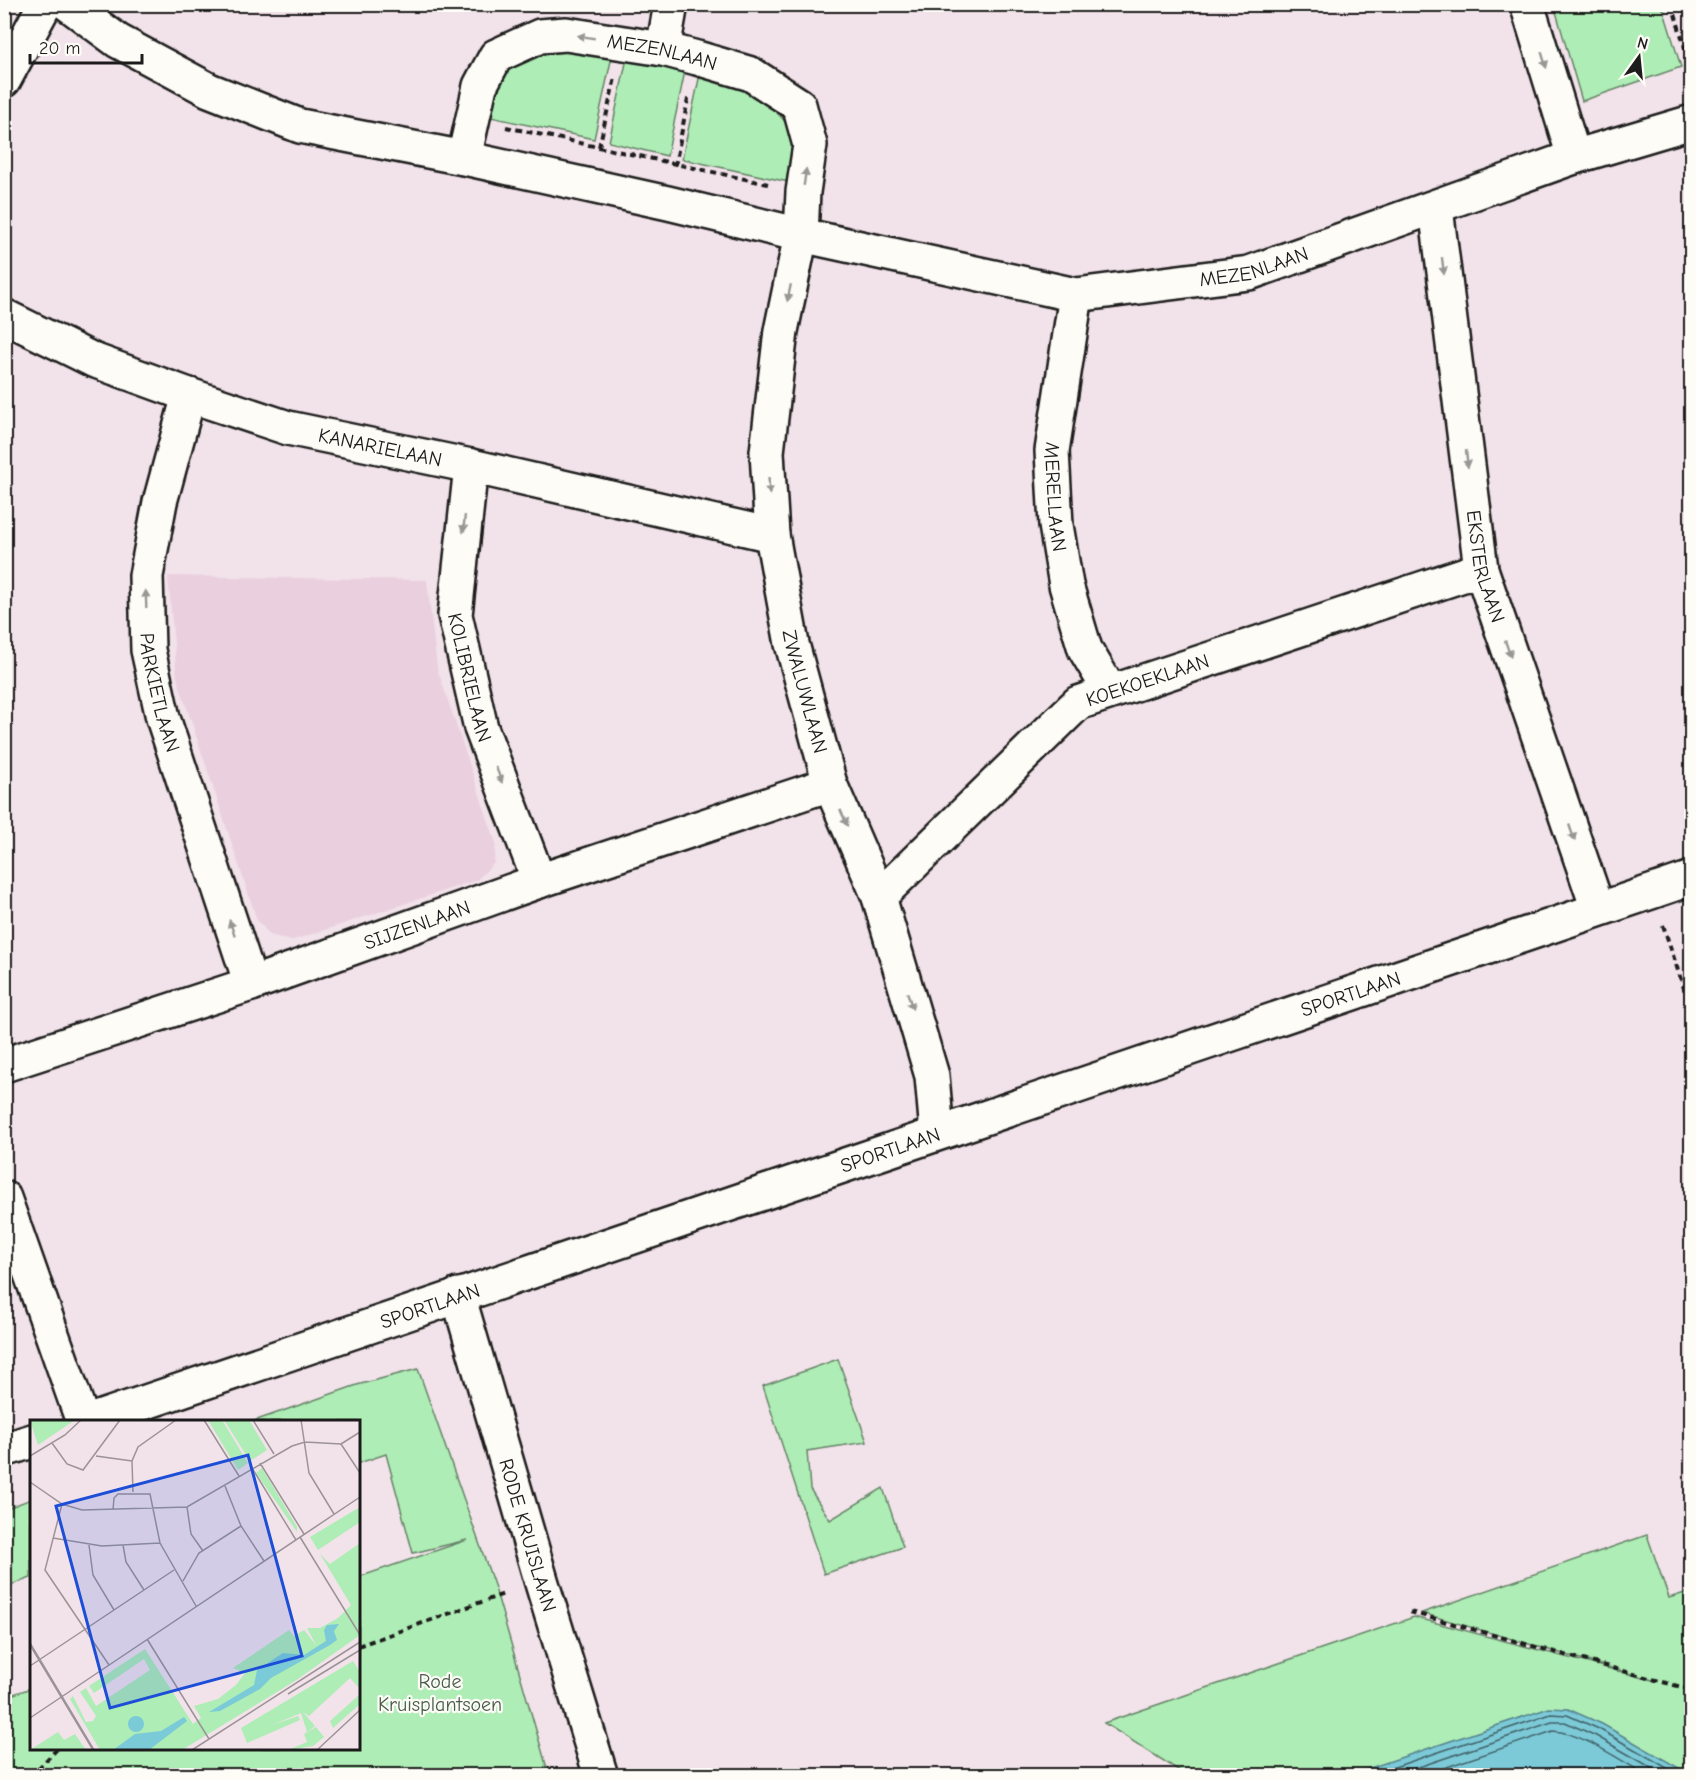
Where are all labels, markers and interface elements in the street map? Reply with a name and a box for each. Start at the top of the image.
scale bar [30,27,142,65]
north arrow [1609,27,1669,87]
street label: MEZENLAAN [605,30,720,75]
one-way arrow [577,32,596,41]
text: N [1635,33,1650,54]
text: 20 m [39,38,80,59]
one-way arrow [1540,51,1549,69]
one-way arrow [801,168,810,187]
street label: MEZENLAAN [1198,242,1311,291]
one-way arrow [1438,256,1448,275]
one-way arrow [784,283,793,302]
street label: KANARIELAAN [316,424,444,472]
street label: MERELLAAN [1039,441,1071,553]
one-way arrow [1462,450,1472,469]
one-way arrow [765,477,774,496]
street label: EKSTERLAAN [1462,509,1510,626]
one-way arrow [460,514,469,533]
one-way arrow [142,590,151,609]
street label: KOLIBRIELAAN [443,611,496,745]
street label: ZWALUWLAAN [778,628,832,756]
street label: PARKIETLAAN [136,633,184,755]
one-way arrow [1504,640,1514,658]
street label: KOEKOEKLAAN [1083,649,1212,712]
one-way arrow [495,766,504,784]
one-way arrow [840,809,850,827]
one-way arrow [1567,824,1577,842]
street label: SIJZENLAAN [361,896,473,955]
one-way arrow [227,919,237,937]
street label: SPORTLAAN [1298,967,1403,1022]
one-way arrow [906,992,915,1010]
street label: SPORTLAAN [837,1123,943,1178]
street label: SPORTLAAN [377,1279,483,1334]
inset map [30,1420,360,1750]
street label: RODE KRUISLAAN [494,1456,561,1614]
park label: Rode Kruisplantsoen [378,1670,502,1716]

